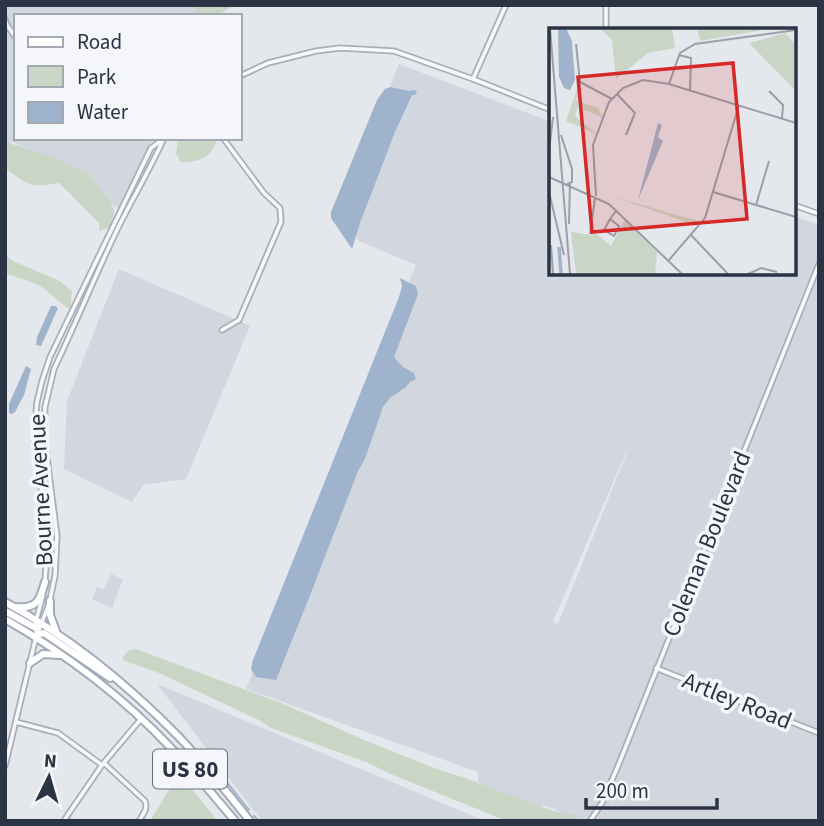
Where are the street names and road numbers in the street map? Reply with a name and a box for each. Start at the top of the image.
street label: Bourne Avenue [20,413,62,567]
street label: Coleman Boulevard [654,446,760,642]
street label: Artley Road [677,663,797,739]
road number: US 80 [153,750,227,789]

